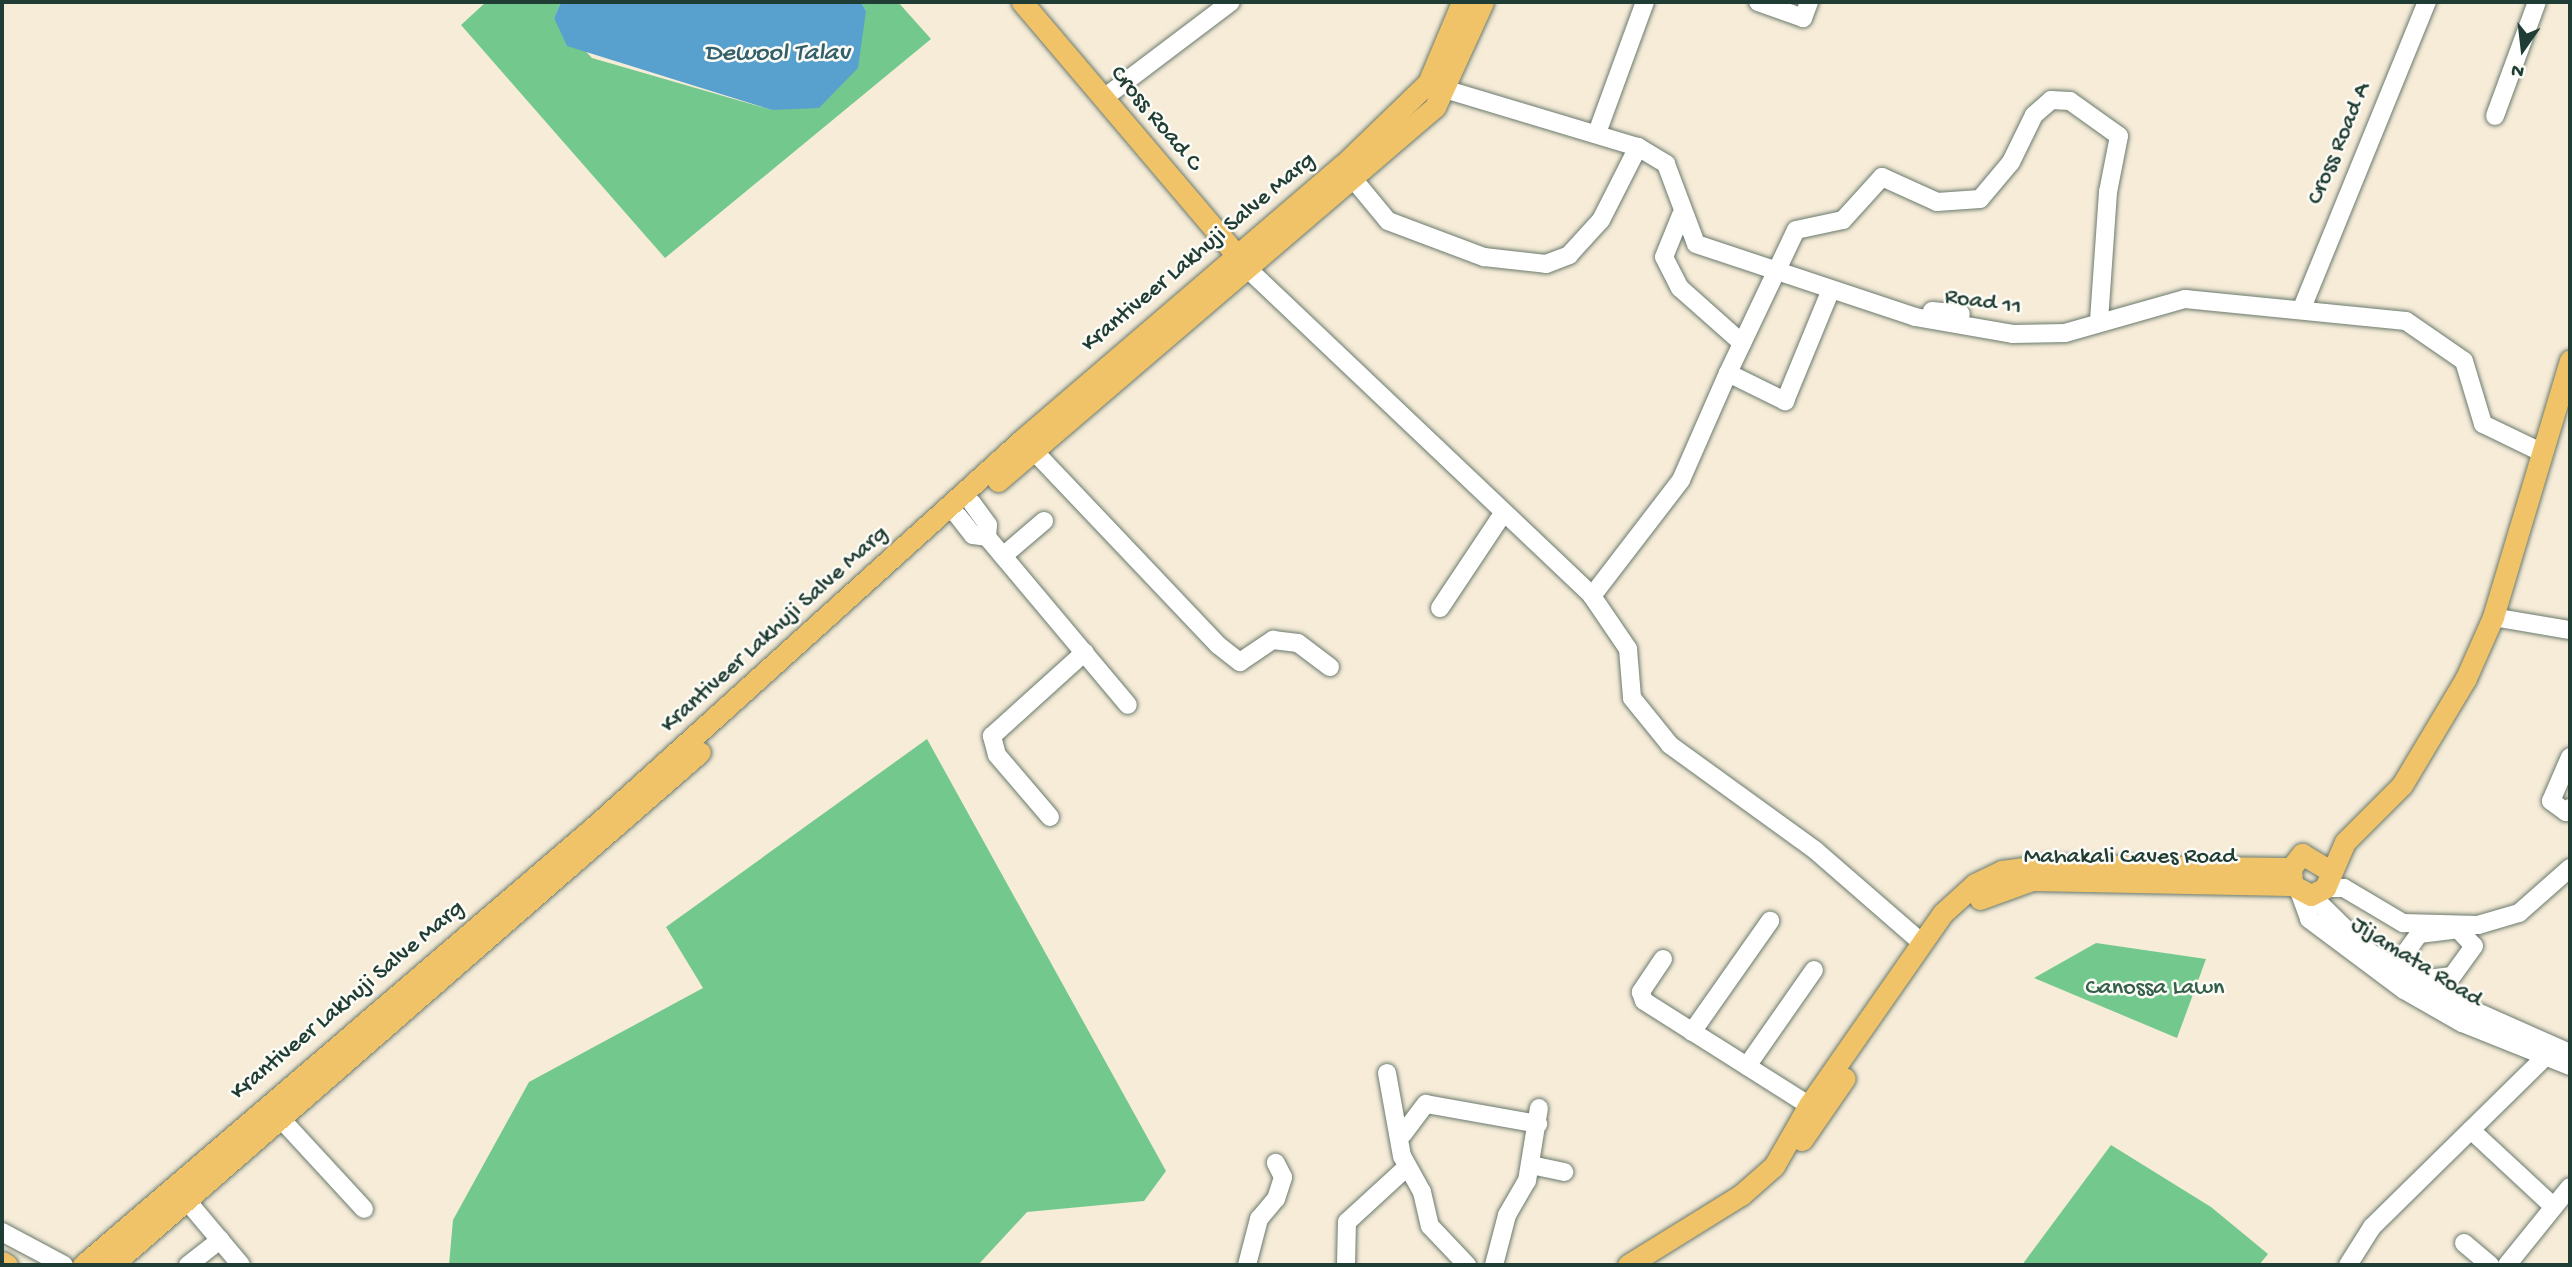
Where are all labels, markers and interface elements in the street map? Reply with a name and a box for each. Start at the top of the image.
north arrow [2488,14,2558,84]
water label: Dewool Talav [704,39,850,71]
text: N [2509,57,2527,83]
street label: Cross Road C [1103,61,1207,177]
street label: Cross Road A [2301,79,2379,209]
street label: Krantiveer Lakhuji Salve Marg [1076,147,1322,359]
street label: Road 11 [1943,283,2023,323]
street label: Krantiveer Lakhuji Salve Marg [655,520,895,740]
street label: Mahakali Caves Road [2024,844,2236,872]
street label: Krantiveer Lakhuji Salve Marg [225,895,471,1107]
street label: Jijamata Road [2345,911,2487,1015]
park label: Canossa Lawn [2086,975,2224,1003]

